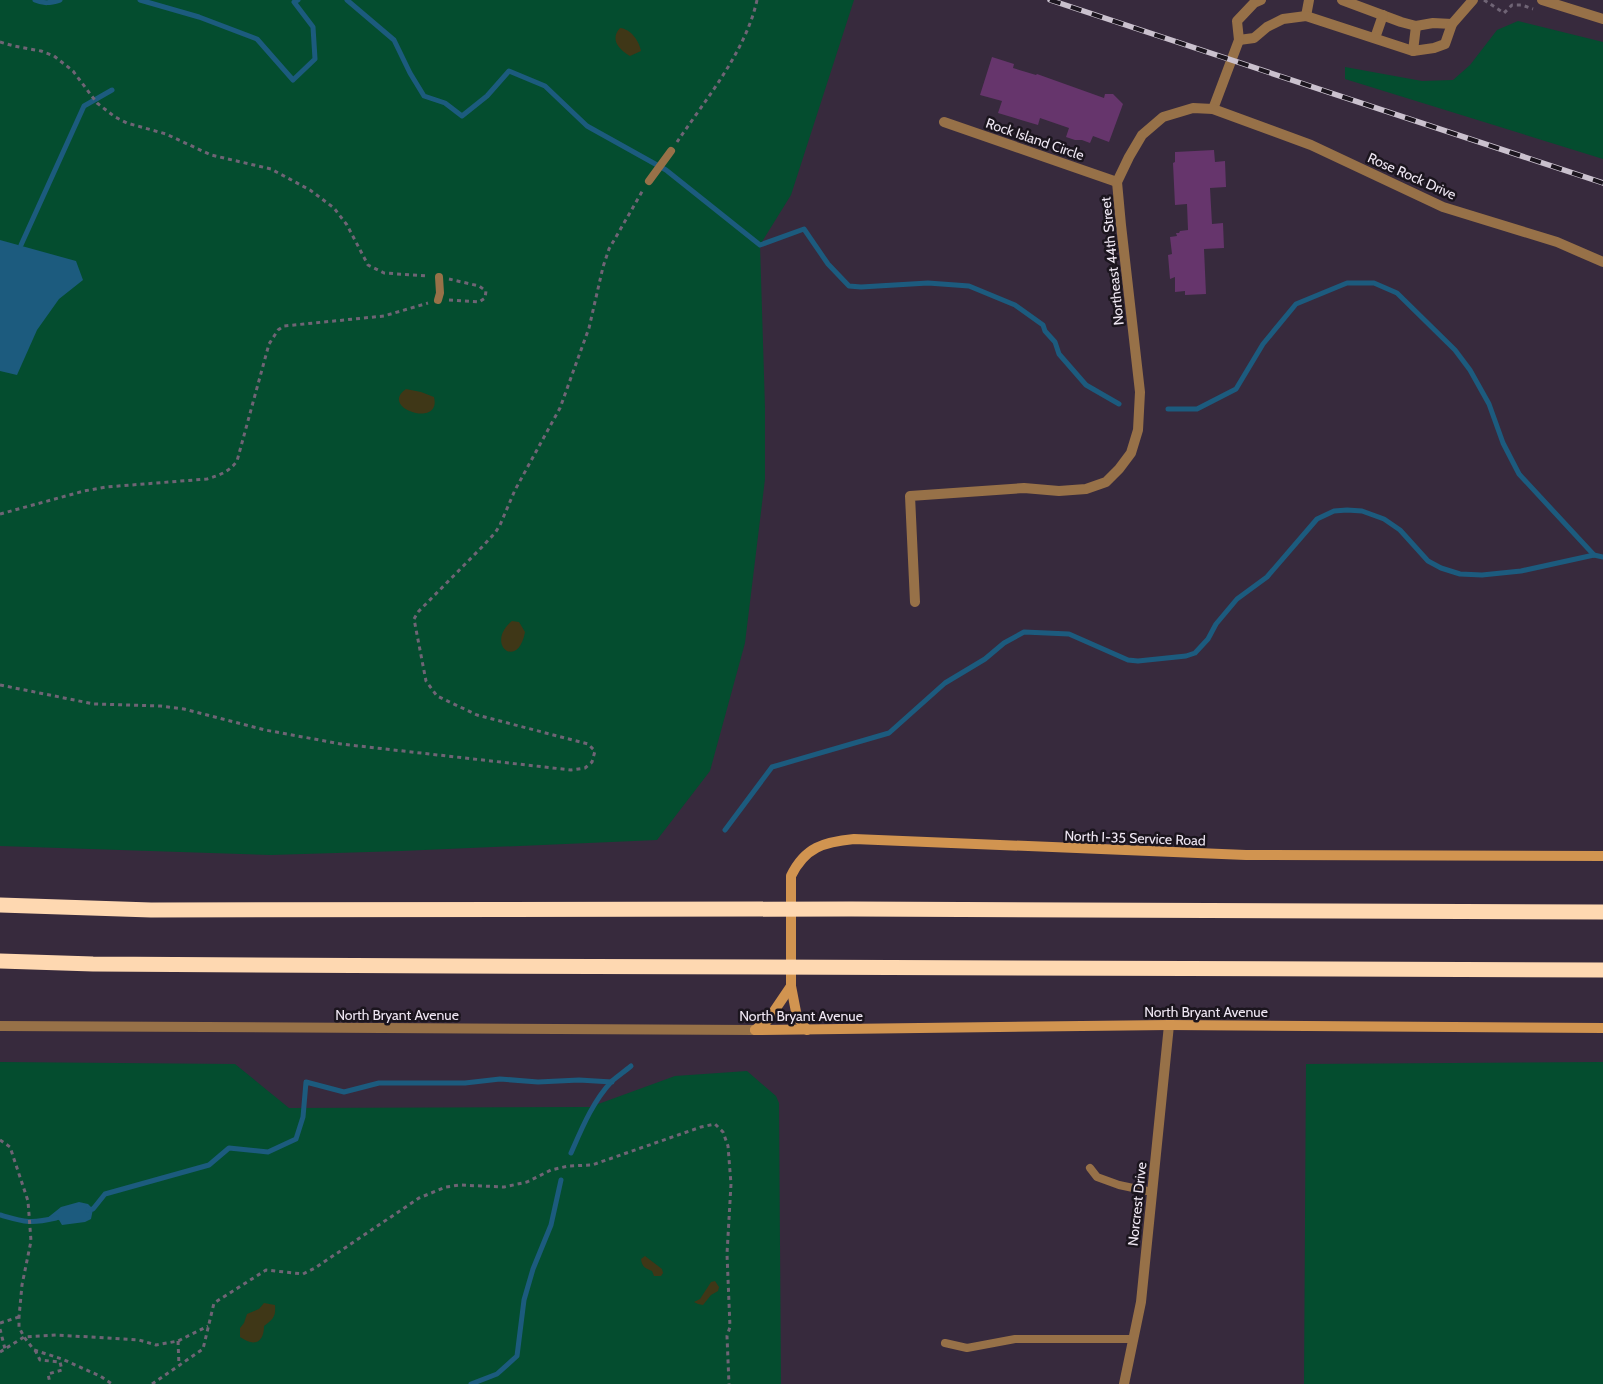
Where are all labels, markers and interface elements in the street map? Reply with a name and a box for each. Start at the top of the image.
street label: Rock Island Circle [984,114,1086,164]
street label: Rose Rock Drive [1365,148,1459,204]
street label: Northeast 44th Street [1096,196,1128,326]
street label: North I-35 Service Road [1064,827,1206,849]
street label: North Bryant Avenue [1144,1003,1268,1021]
street label: North Bryant Avenue [335,1006,459,1024]
street label: North Bryant Avenue [739,1007,863,1025]
street label: Norcrest Drive [1124,1161,1150,1247]

